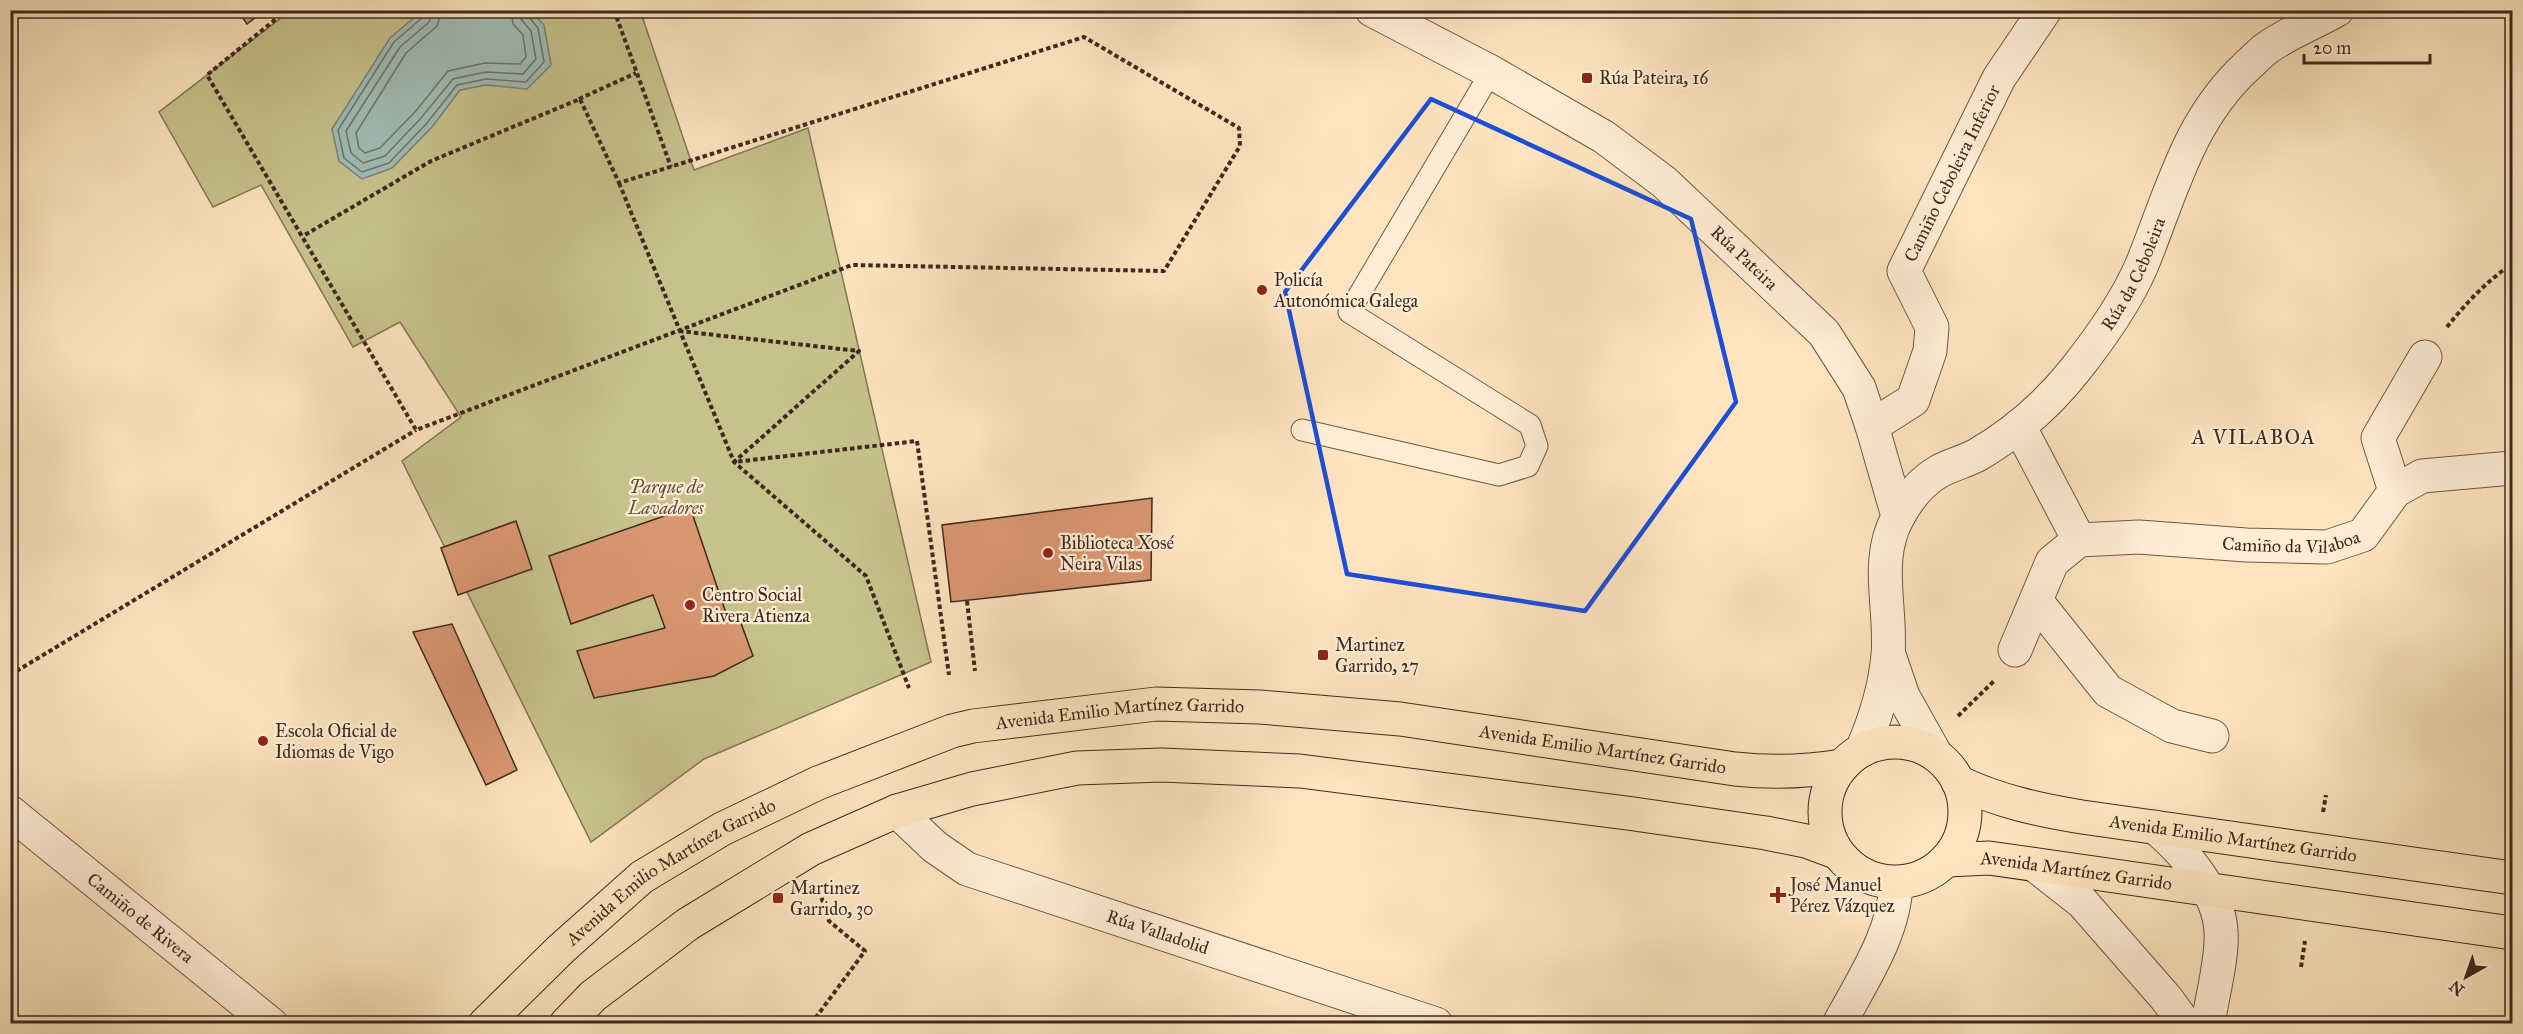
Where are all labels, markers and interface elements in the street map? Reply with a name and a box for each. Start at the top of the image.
scale bar [2304,27,2430,65]
text: 20 m [2313,37,2351,59]
place label: Rúa Pateira, 16 [1599,67,1709,89]
marker: Rúa Pateira, 16 [1580,71,1594,85]
street label: Camiño Ceboleira Inferior [1899,81,2005,265]
street label: Rúa da Ceboleira [2096,214,2170,335]
street label: Rúa Pateira [1706,221,1783,295]
place label: Policía Autonómica Galega [1273,269,1419,313]
marker: Policía Autonómica Galega [1255,283,1269,297]
district label: A VILABOA [2191,425,2316,449]
park label: Parque de Lavadores [627,476,704,519]
street label: Camiño da Vilaboa [2221,526,2363,558]
place label: Biblioteca Xosé Neira Vilas [1060,532,1175,575]
marker: Biblioteca Xosé Neira Vilas [1041,546,1055,560]
place label: Centro Social Rivera Atienza [702,584,810,627]
marker: Centro Social Rivera Atienza [683,598,697,612]
place label: Martinez Garrido, 27 [1335,634,1419,677]
marker: Martinez Garrido, 27 [1316,648,1330,662]
street label: Avenida Emilio Martínez Garrido [994,693,1244,734]
place label: Escola Oficial de Idiomas de Vigo [275,720,397,764]
street label: Avenida Emilio Martínez Garrido [1477,720,1728,779]
marker: Escola Oficial de Idiomas de Vigo [256,734,270,748]
street label: Avenida Emilio Martínez Garrido [561,794,779,951]
street label: Avenida Emilio Martínez Garrido [2107,810,2358,867]
street label: Avenida Martínez Garrido [1979,847,2173,895]
street label: Camiño de Rivera [83,868,198,968]
place label: José Manuel Pérez Vázquez [1788,874,1895,918]
place label: Martinez Garrido, 30 [790,877,874,920]
marker: José Manuel Pérez Vázquez [1771,888,1785,902]
marker: Martinez Garrido, 30 [771,891,785,905]
street label: Rúa Valladolid [1104,905,1212,959]
north arrow [2436,947,2496,1007]
text: N [2445,976,2468,1000]

